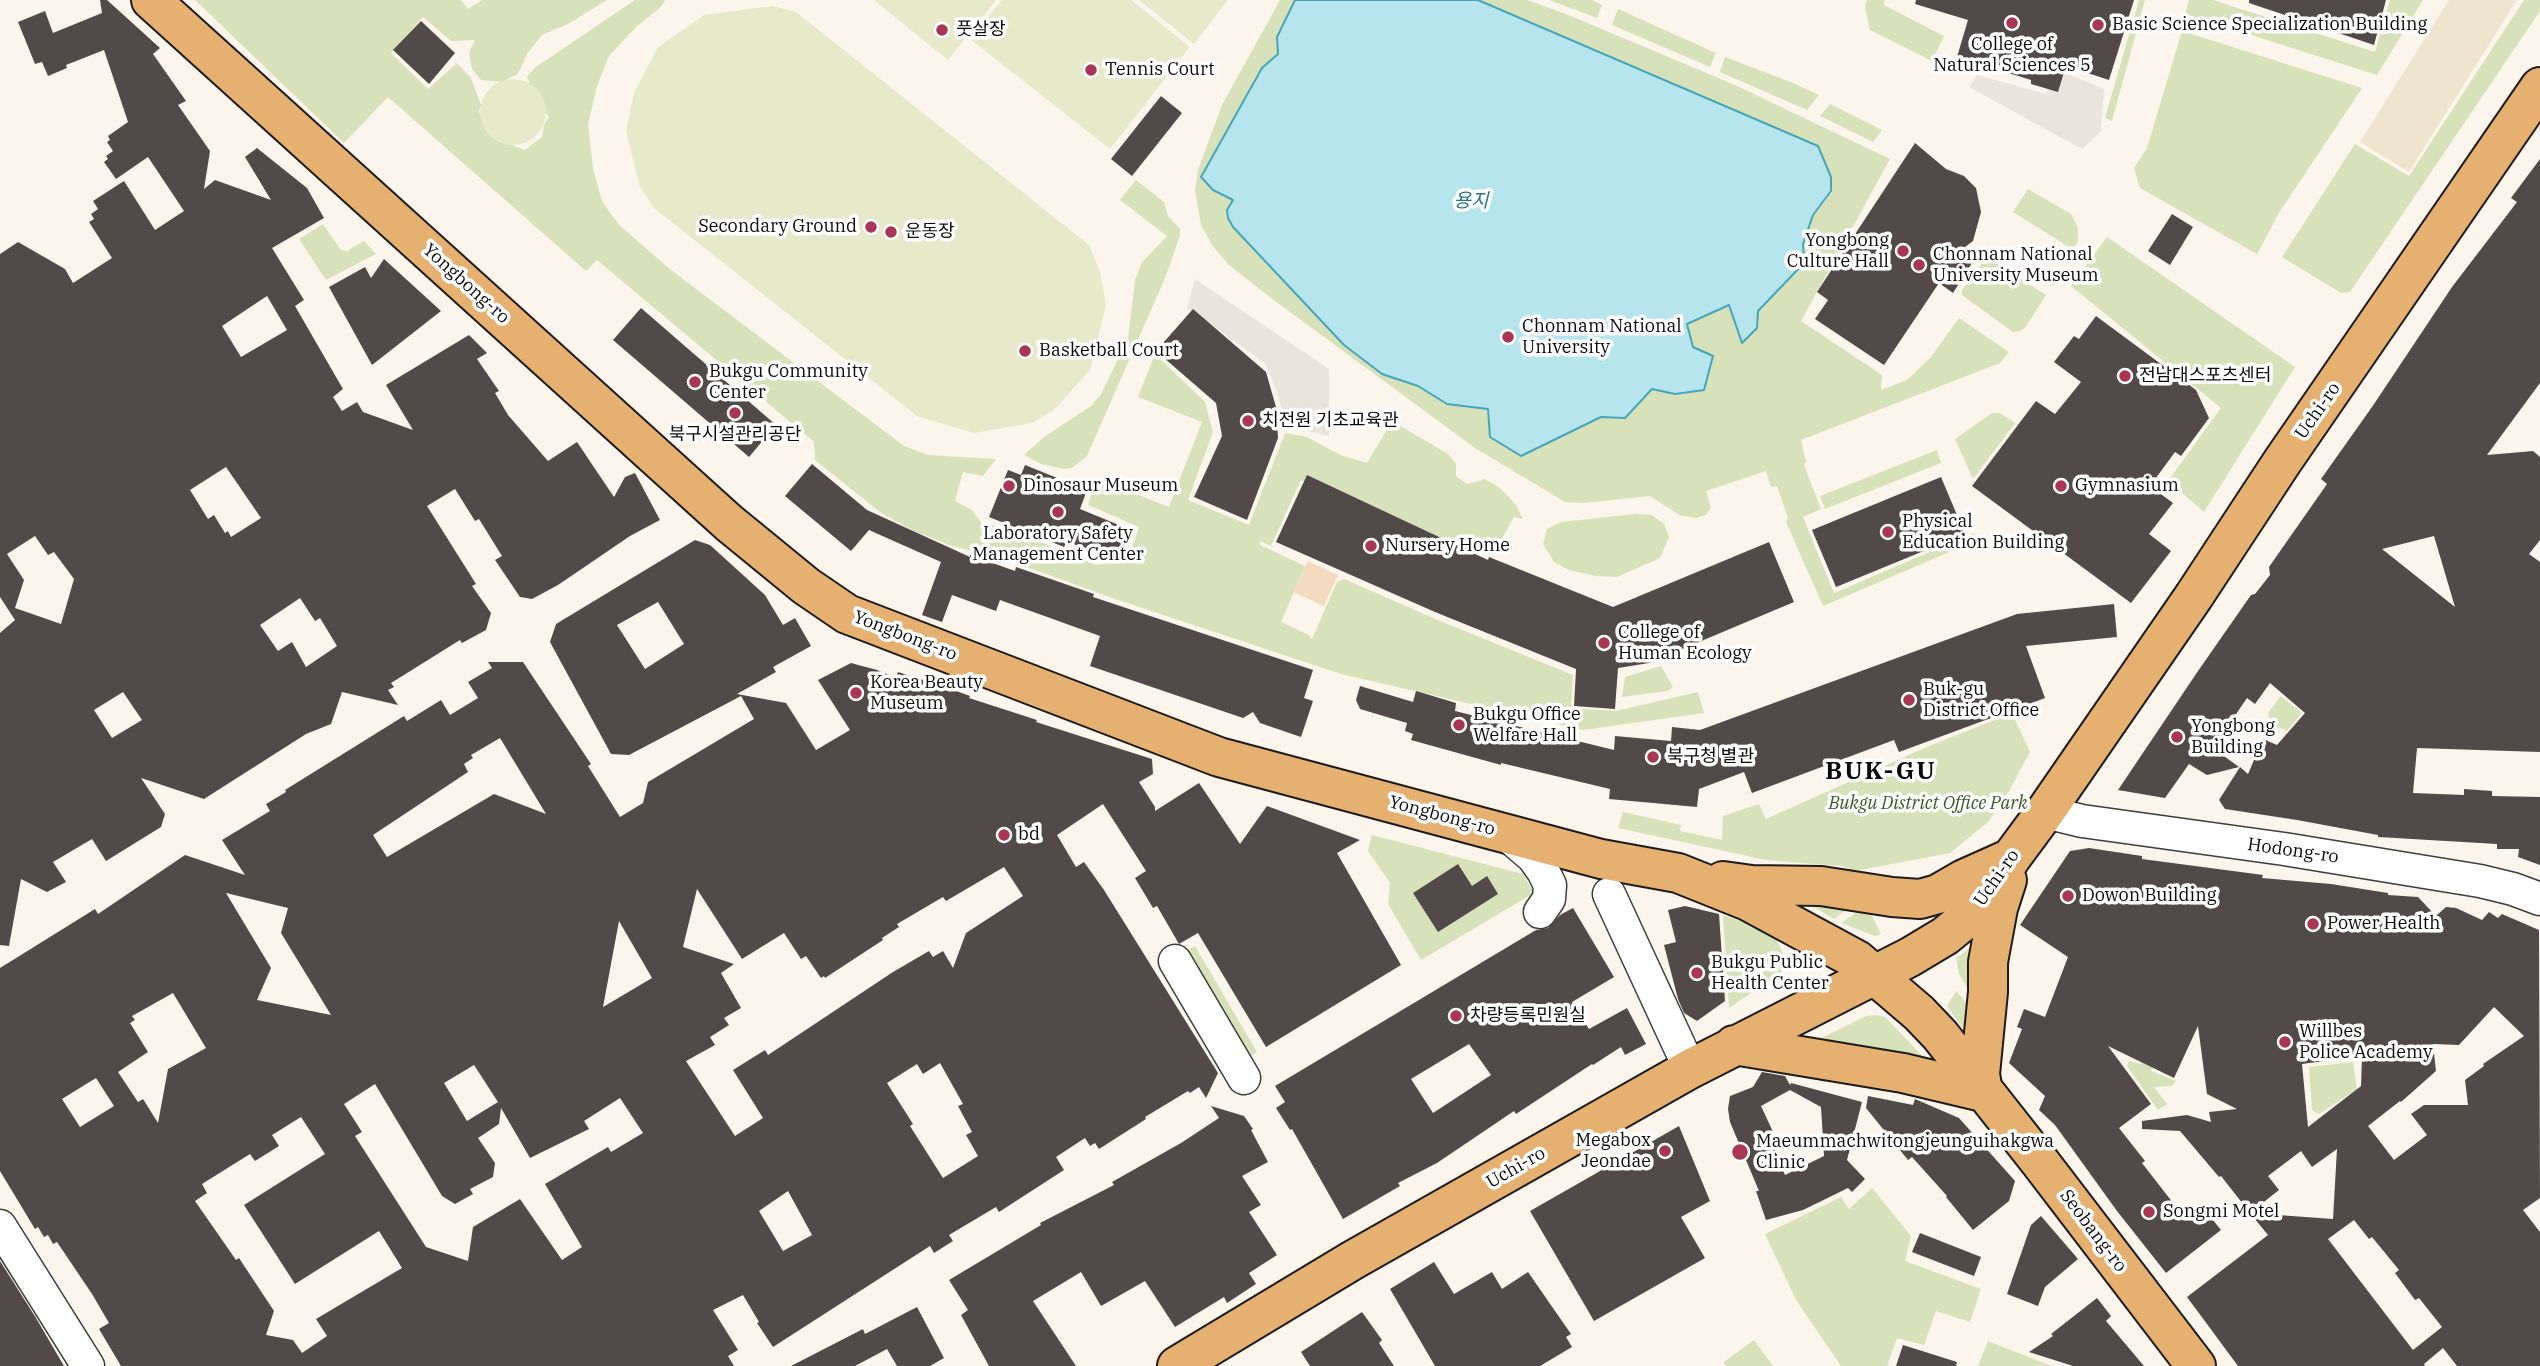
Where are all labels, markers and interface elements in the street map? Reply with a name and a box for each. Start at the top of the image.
place label: Basic Science Specialization Building [2112,14,2427,36]
marker: College of Natural Sciences 5 [2004,15,2020,31]
marker: Basic Science Specialization Building [2090,17,2106,33]
place label: 풋살장 [956,19,1006,41]
marker: 풋살장 [934,22,950,38]
place label: College of Natural Sciences 5 [1933,34,2091,76]
place label: Tennis Court [1105,59,1215,81]
marker: Tennis Court [1083,62,1099,78]
water label: 용지 [1454,191,1488,213]
place label: Secondary Ground [698,216,857,238]
marker: Secondary Ground [863,219,879,235]
place label: 운동장 [905,221,955,243]
marker: 운동장 [883,224,899,240]
place label: Yongbong Culture Hall [1787,230,1889,272]
street label: Yongbong-ro [418,239,514,329]
marker: Yongbong Culture Hall [1895,243,1911,259]
place label: Chonnam National University Museum [1933,244,2099,286]
marker: Chonnam National University Museum [1911,257,1927,273]
place label: Chonnam National University [1522,316,1682,358]
marker: Chonnam National University [1500,329,1516,345]
place label: Basketball Court [1039,340,1179,362]
marker: Basketball Court [1017,343,1033,359]
place label: Bukgu Community Center [709,361,868,404]
place label: 전남대스포츠센터 [2139,365,2271,387]
marker: 전남대스포츠센터 [2117,368,2133,384]
marker: Bukgu Community Center [687,374,703,390]
street label: Uchi-ro [2291,378,2345,444]
marker: 북구시설관리공단 [727,405,743,421]
place label: 치전원 기초교육관 [1262,410,1399,432]
marker: 치전원 기초교육관 [1240,413,1256,429]
place label: 북구시설관리공단 [669,424,801,446]
place label: Dinosaur Museum [1023,475,1178,497]
place label: Gymnasium [2075,475,2179,497]
marker: Dinosaur Museum [1001,478,1017,494]
marker: Gymnasium [2053,478,2069,494]
marker: Laboratory Safety Management Center [1050,504,1066,520]
place label: Physical Education Building [1902,511,2064,554]
place label: Laboratory Safety Management Center [972,523,1144,566]
marker: Physical Education Building [1880,524,1896,540]
place label: Nursery Home [1385,535,1510,557]
marker: Nursery Home [1363,538,1379,554]
street label: Yongbong-ro [850,606,960,666]
place label: College of Human Ecology [1618,622,1752,664]
marker: College of Human Ecology [1596,635,1612,651]
place label: Korea Beauty Museum [870,672,983,714]
place label: Buk-gu District Office [1923,679,2039,722]
marker: Korea Beauty Museum [848,685,864,701]
marker: Buk-gu District Office [1901,692,1917,708]
place label: Bukgu Office Welfare Hall [1473,704,1581,746]
place label: Yongbong Building [2191,716,2275,758]
marker: Bukgu Office Welfare Hall [1451,717,1467,733]
marker: Yongbong Building [2169,729,2185,745]
place label: 북구청 별관 [1667,746,1754,768]
marker: 북구청 별관 [1645,749,1661,765]
district label: BUK-GU [1826,758,1936,786]
street label: Yongbong-ro [1386,791,1498,841]
park label: Bukgu District Office Park [1828,793,2028,815]
place label: bd [1018,824,1040,846]
marker: bd [996,827,1012,843]
street label: Hodong-ro [2246,834,2340,868]
street label: Uchi-ro [1970,845,2024,911]
place label: Dowon Building [2082,885,2216,907]
marker: Dowon Building [2060,888,2076,904]
place label: Power Health [2327,913,2440,935]
marker: Power Health [2305,916,2321,932]
place label: Bukgu Public Health Center [1711,952,1829,995]
marker: Bukgu Public Health Center [1689,965,1705,981]
place label: 차량등록민원실 [1470,1005,1586,1027]
marker: 차량등록민원실 [1448,1008,1464,1024]
place label: Willbes Police Academy [2299,1021,2432,1064]
marker: Willbes Police Academy [2277,1034,2293,1050]
place label: Megabox Jeondae [1575,1130,1651,1172]
place label: Maeummachwitongjeunguihakgwa Clinic [1756,1131,2054,1174]
marker: Maeummachwitongjeunguihakgwa Clinic [1730,1142,1750,1162]
street label: Uchi-ro [1483,1143,1549,1193]
marker: Megabox Jeondae [1657,1143,1673,1159]
street label: Seobang-ro [2055,1186,2131,1276]
place label: Songmi Motel [2163,1201,2279,1223]
marker: Songmi Motel [2141,1204,2157,1220]

